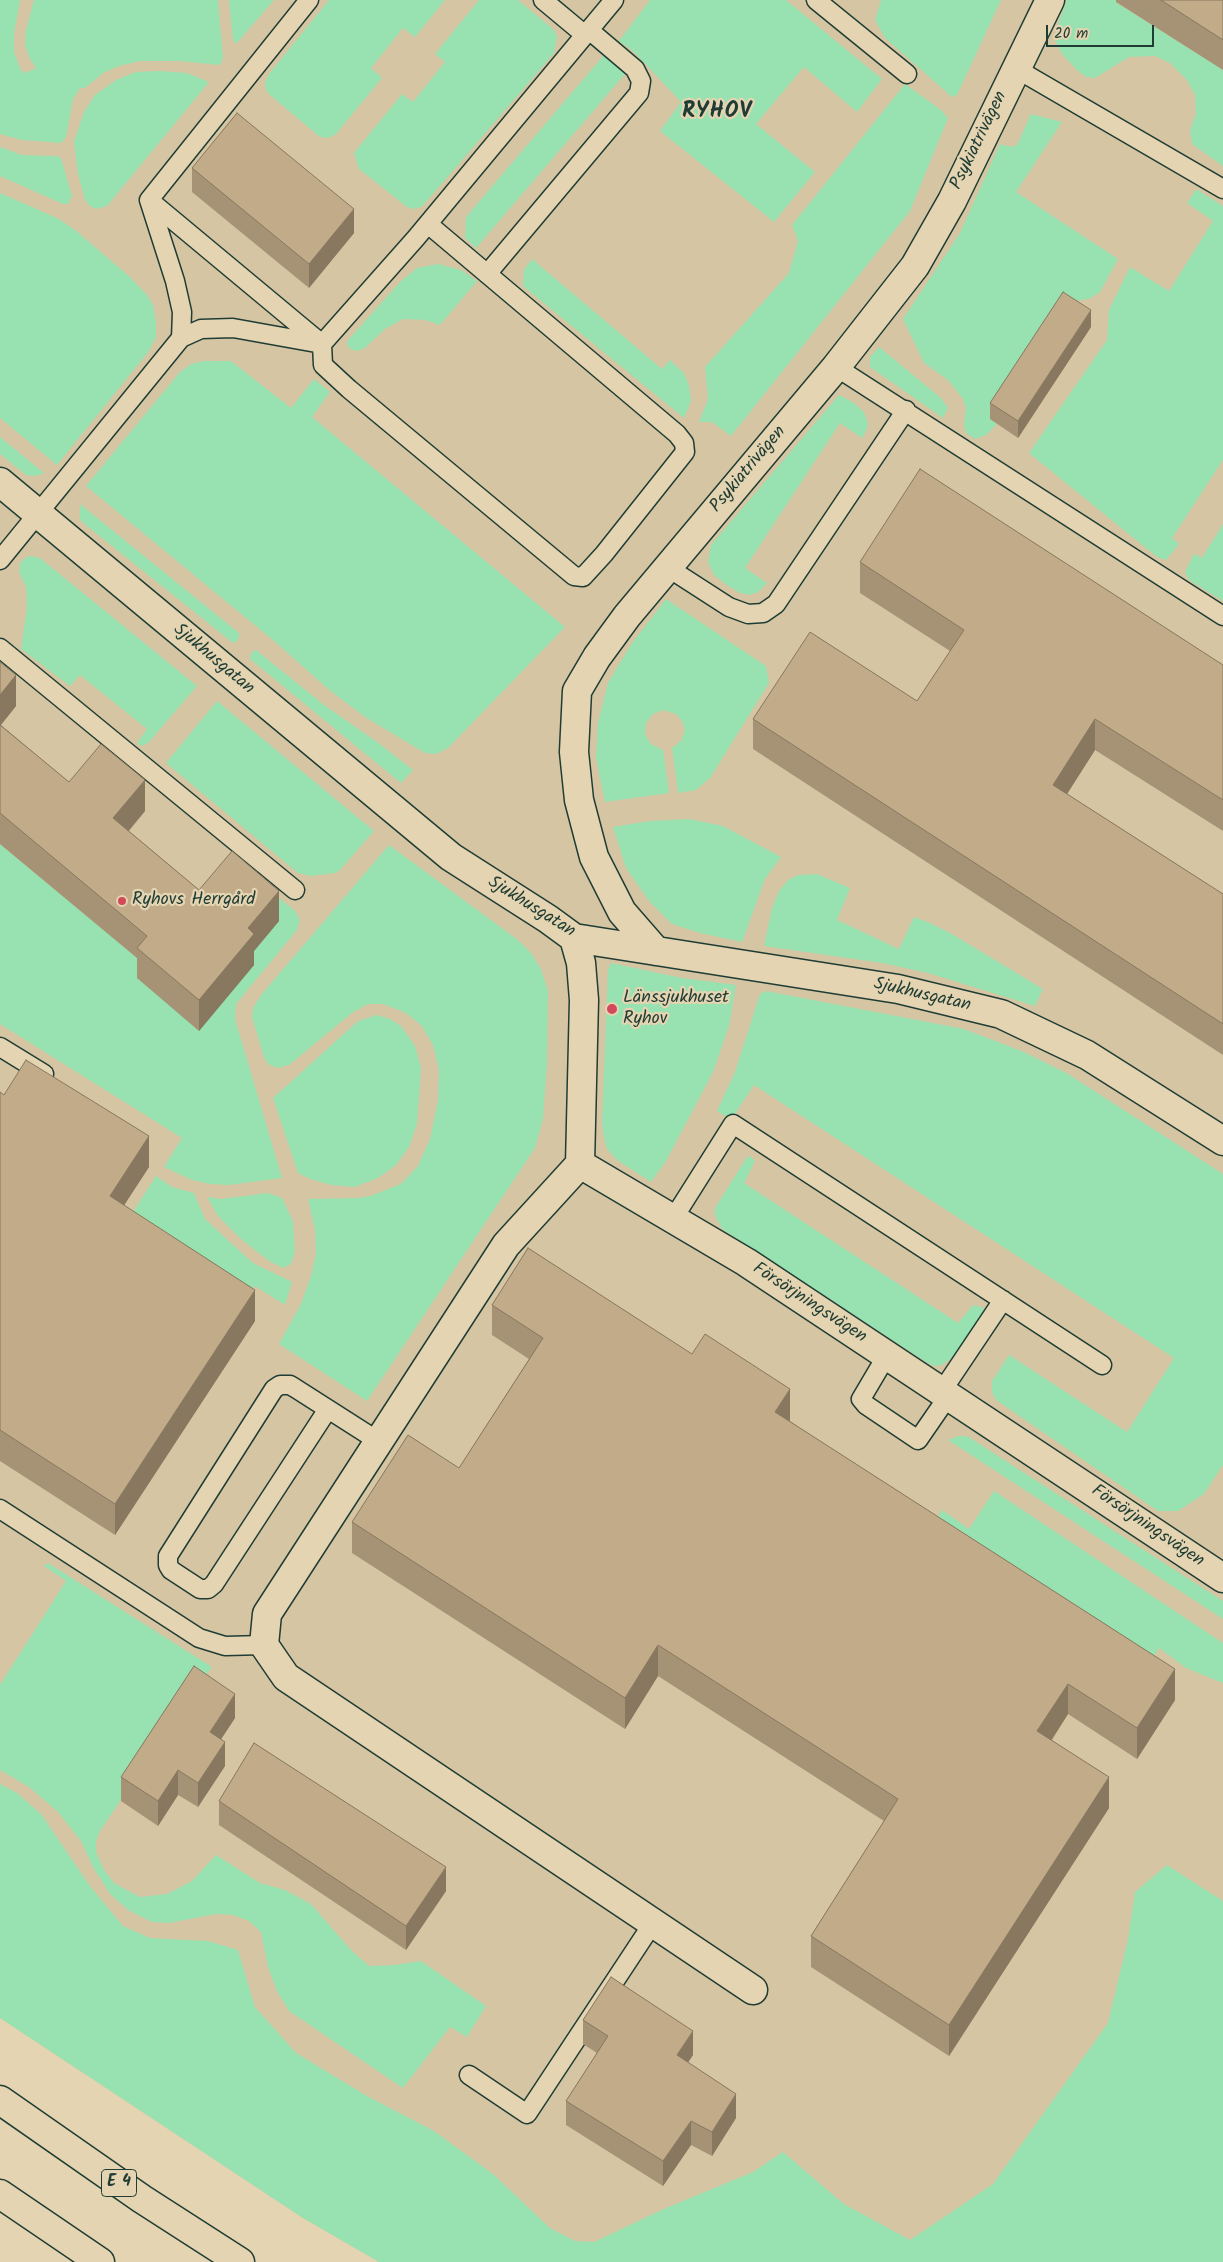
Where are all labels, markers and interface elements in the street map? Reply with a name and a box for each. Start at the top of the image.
scale bar [1048,15,1156,47]
text: 20 m [1054,22,1088,46]
street label: Psykiatrivägen [947,88,1013,194]
district label: RYHOV [681,100,753,126]
street label: Psykiatrivägen [706,422,792,518]
street label: Sjukhusgatan [168,620,258,700]
street label: Sjukhusgatan [483,873,579,943]
place label: Ryhovs Herrgård [132,890,255,912]
marker: Ryhovs Herrgård [116,895,128,907]
street label: Sjukhusgatan [871,974,973,1018]
place label: Länssjukhuset Ryhov [623,988,729,1030]
marker: Länssjukhuset Ryhov [605,1002,619,1016]
street label: Försörjningsvägen [748,1259,870,1349]
street label: Försörjningsvägen [1086,1481,1208,1573]
road number: E 4 [102,2170,136,2196]

